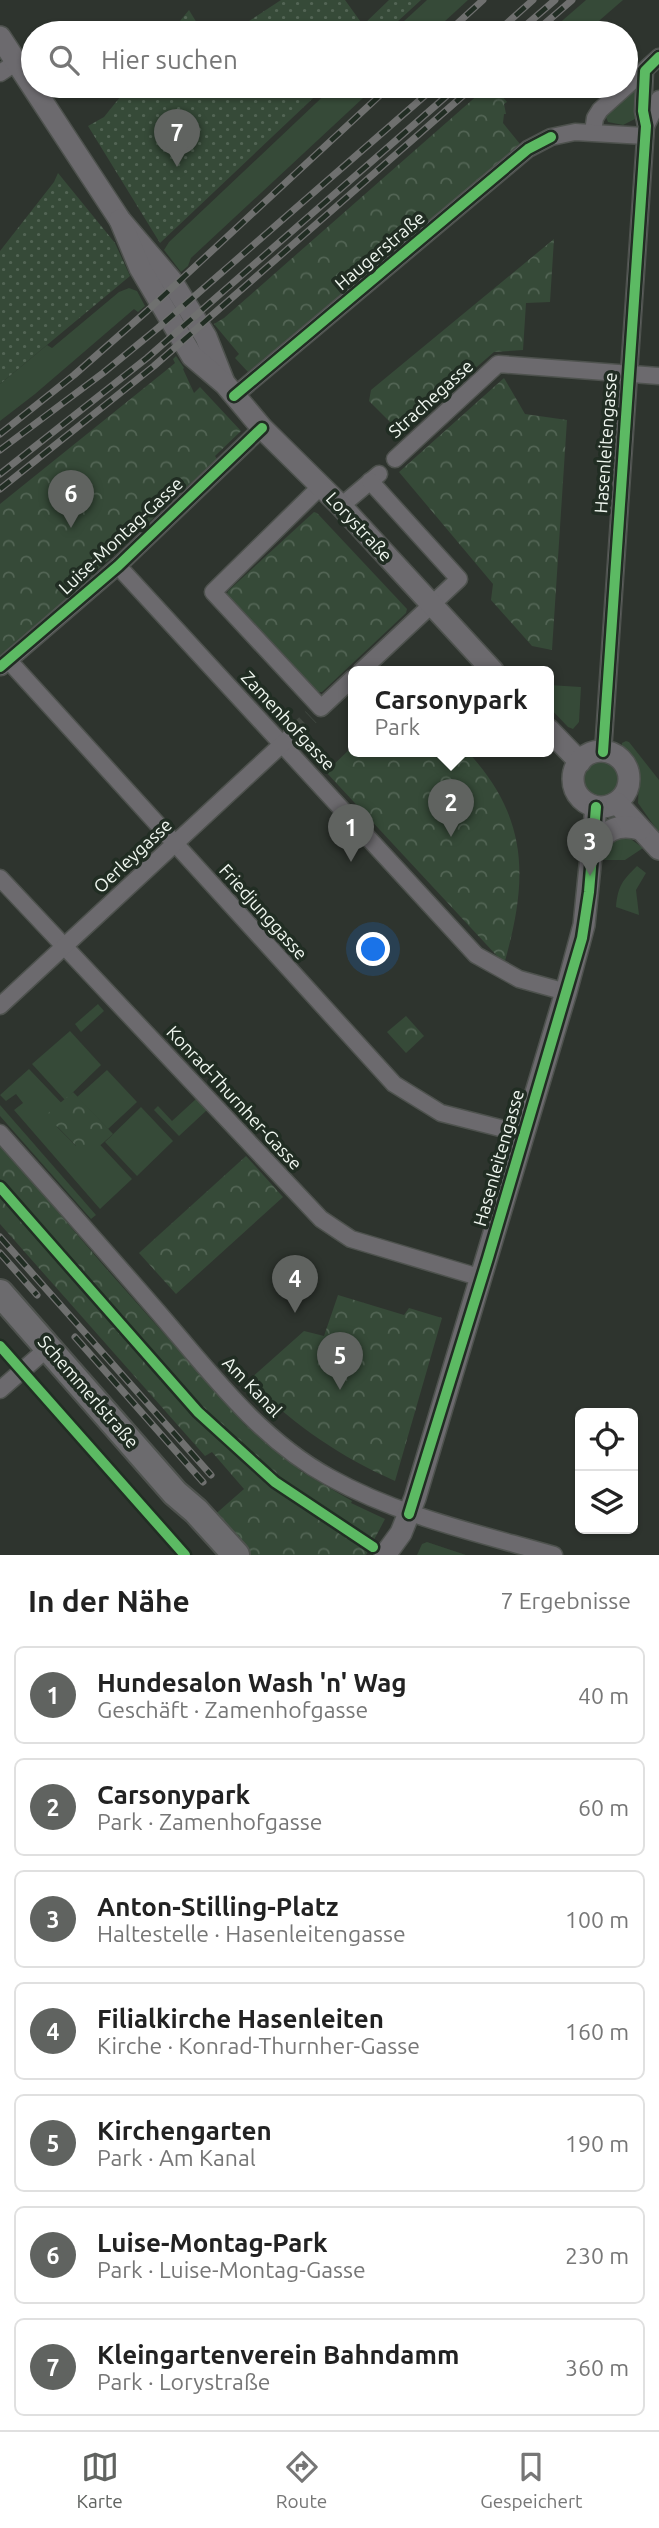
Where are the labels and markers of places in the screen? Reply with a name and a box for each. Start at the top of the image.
pin: 7 [154,109,200,167]
pin: 6 [48,470,94,528]
pin: 2 [428,779,474,837]
pin: 1 [328,804,374,862]
pin: 3 [567,818,613,876]
pin: 4 [272,1255,318,1313]
pin: 5 [317,1332,363,1390]

